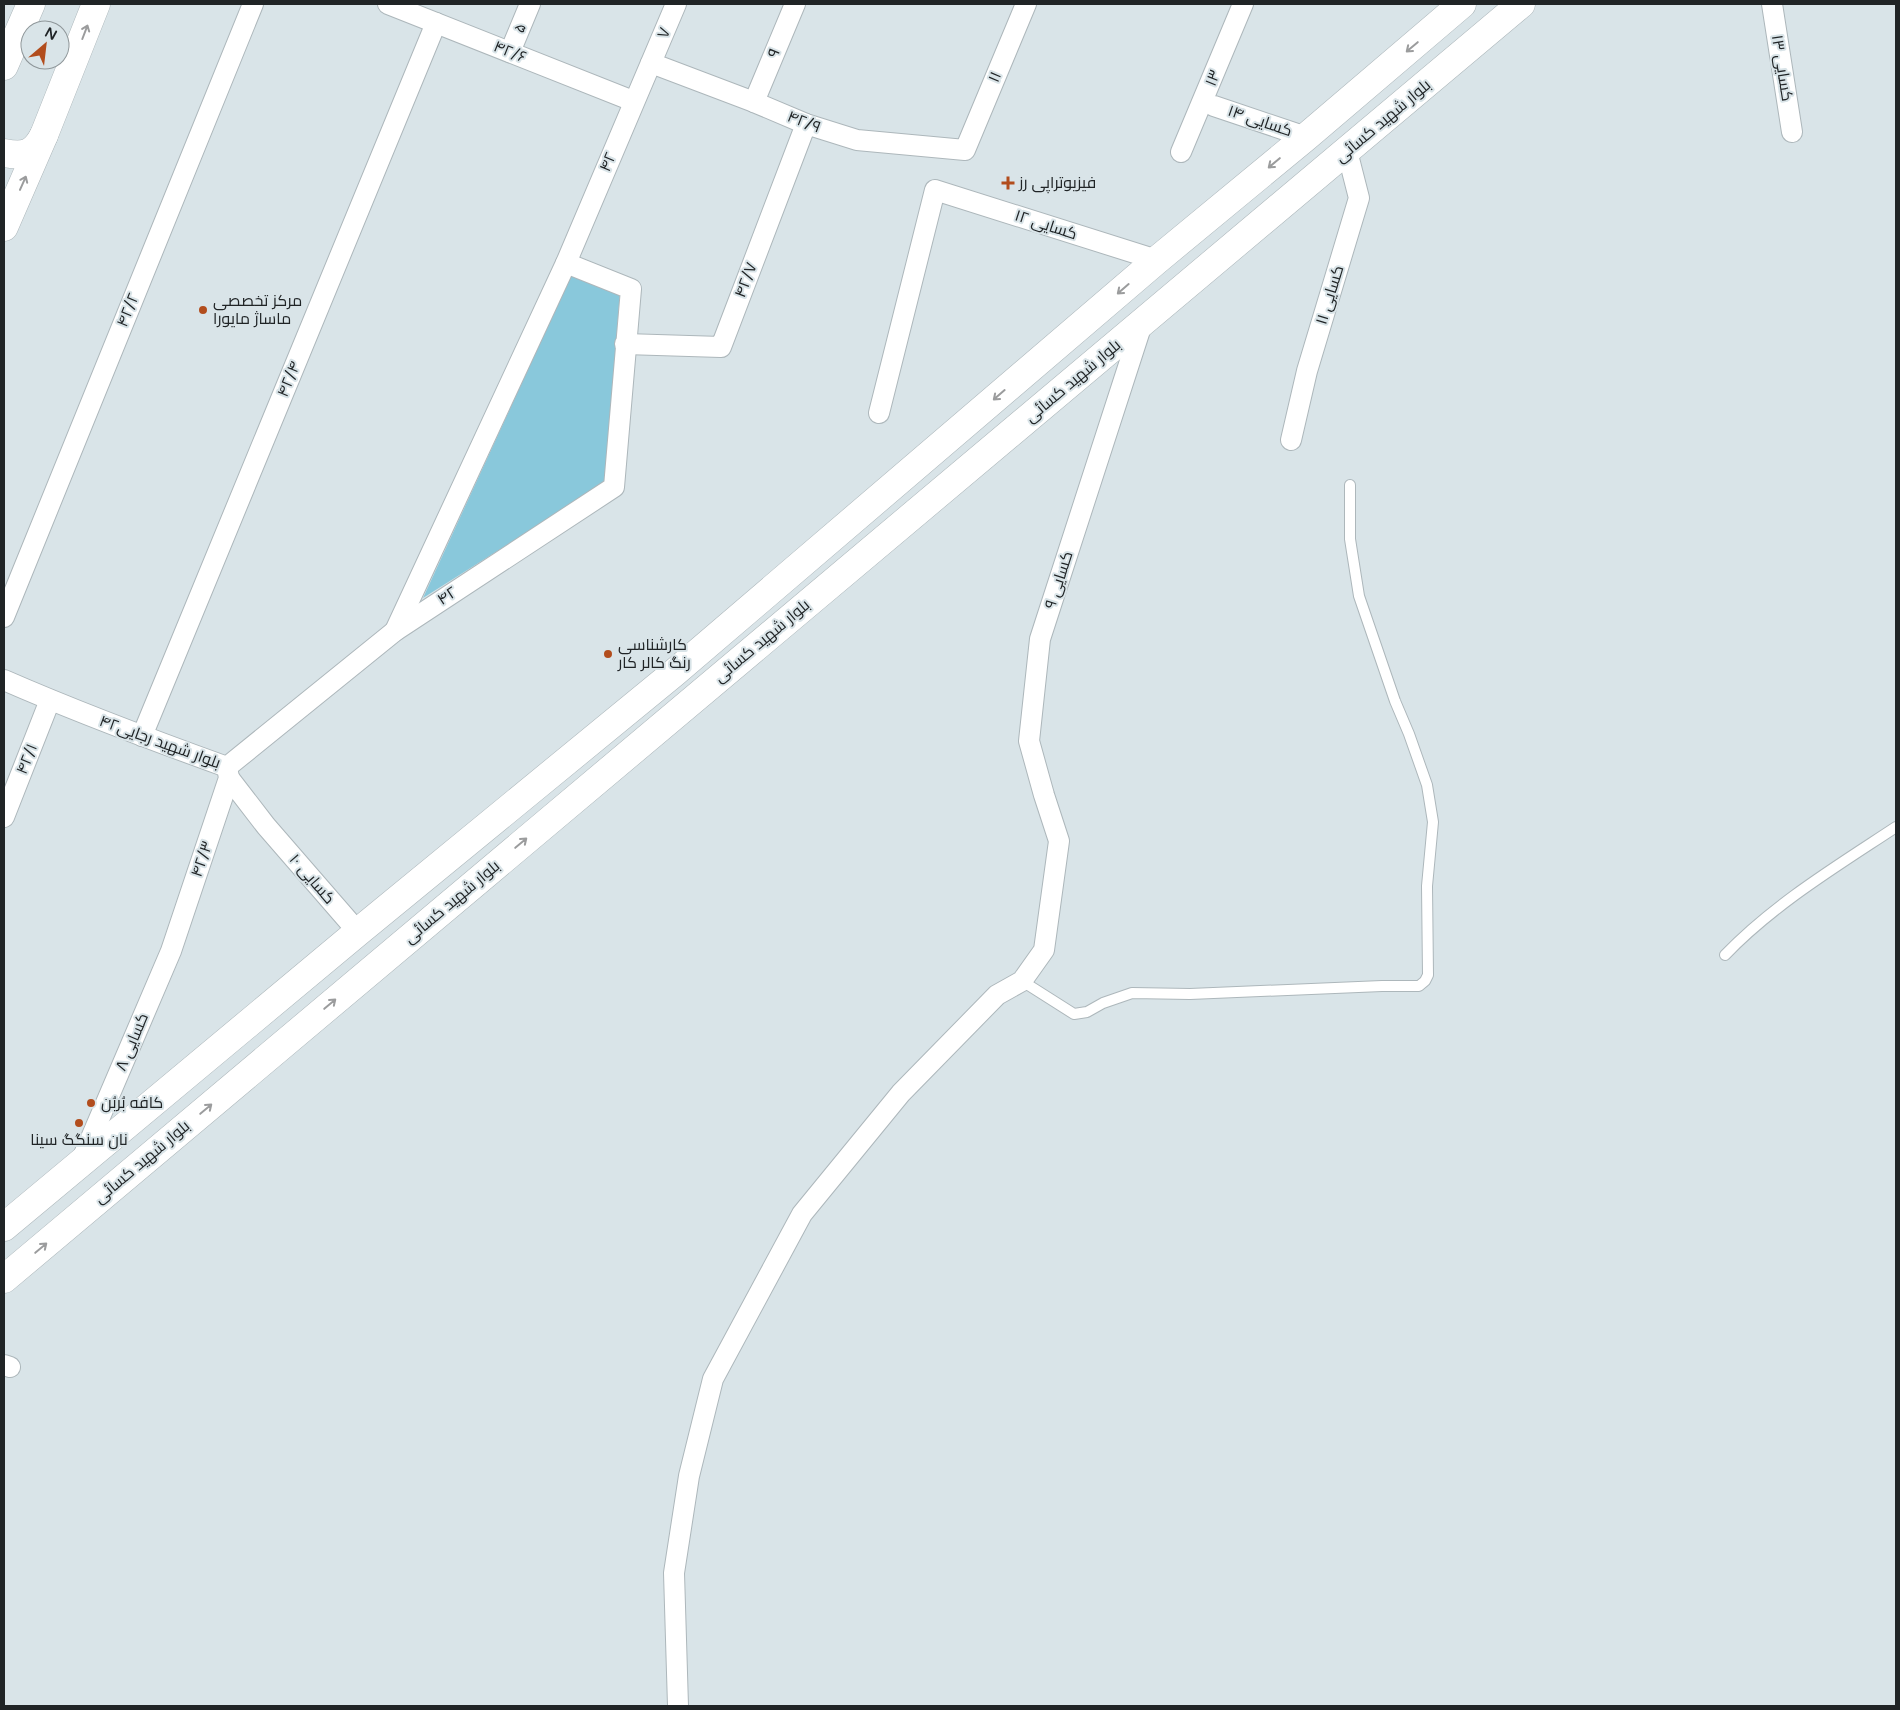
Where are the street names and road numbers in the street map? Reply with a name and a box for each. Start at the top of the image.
street label: ۵ [509,20,531,36]
street label: ۷ [653,25,675,41]
street label: ۱۳ کسایی [1767,33,1797,103]
street label: ۴۲/۶ [491,36,529,68]
street label: ۹ [763,45,785,61]
street label: ۱۳ [1201,67,1225,89]
street label: ۱۱ [984,69,1006,85]
street label: بلوار شهید کسائی [1331,75,1435,167]
street label: ۱۴ کسایی [1225,101,1295,141]
street label: ۴۲/۹ [784,106,824,138]
street label: ۴۲ [595,149,621,175]
street label: ۱۲ کسایی [1012,206,1080,244]
street label: ۴۲/۷ [730,260,762,300]
street label: ۱۱ کسایی [1312,263,1348,327]
street label: ۴۲/۲ [112,290,144,330]
street label: بلوار شهید کسائی [1021,335,1125,427]
street label: ۴۲/۴ [273,358,305,400]
street label: ۹ کسایی [1040,549,1078,611]
street label: ۴۲ [434,582,460,610]
street label: بلوار شهید کسائی [710,595,814,687]
street label: بلوار شهید رجایی۴۲ [97,711,223,773]
street label: ۴۲/۱ [12,741,42,777]
street label: ۴۲/۳ [187,838,217,880]
street label: ۱۰ کسایی [285,850,339,908]
street label: بلوار شهید کسائی [400,856,504,948]
street label: ۸ کسایی [111,1010,153,1074]
street label: بلوار شهید کسائی [90,1116,194,1208]

